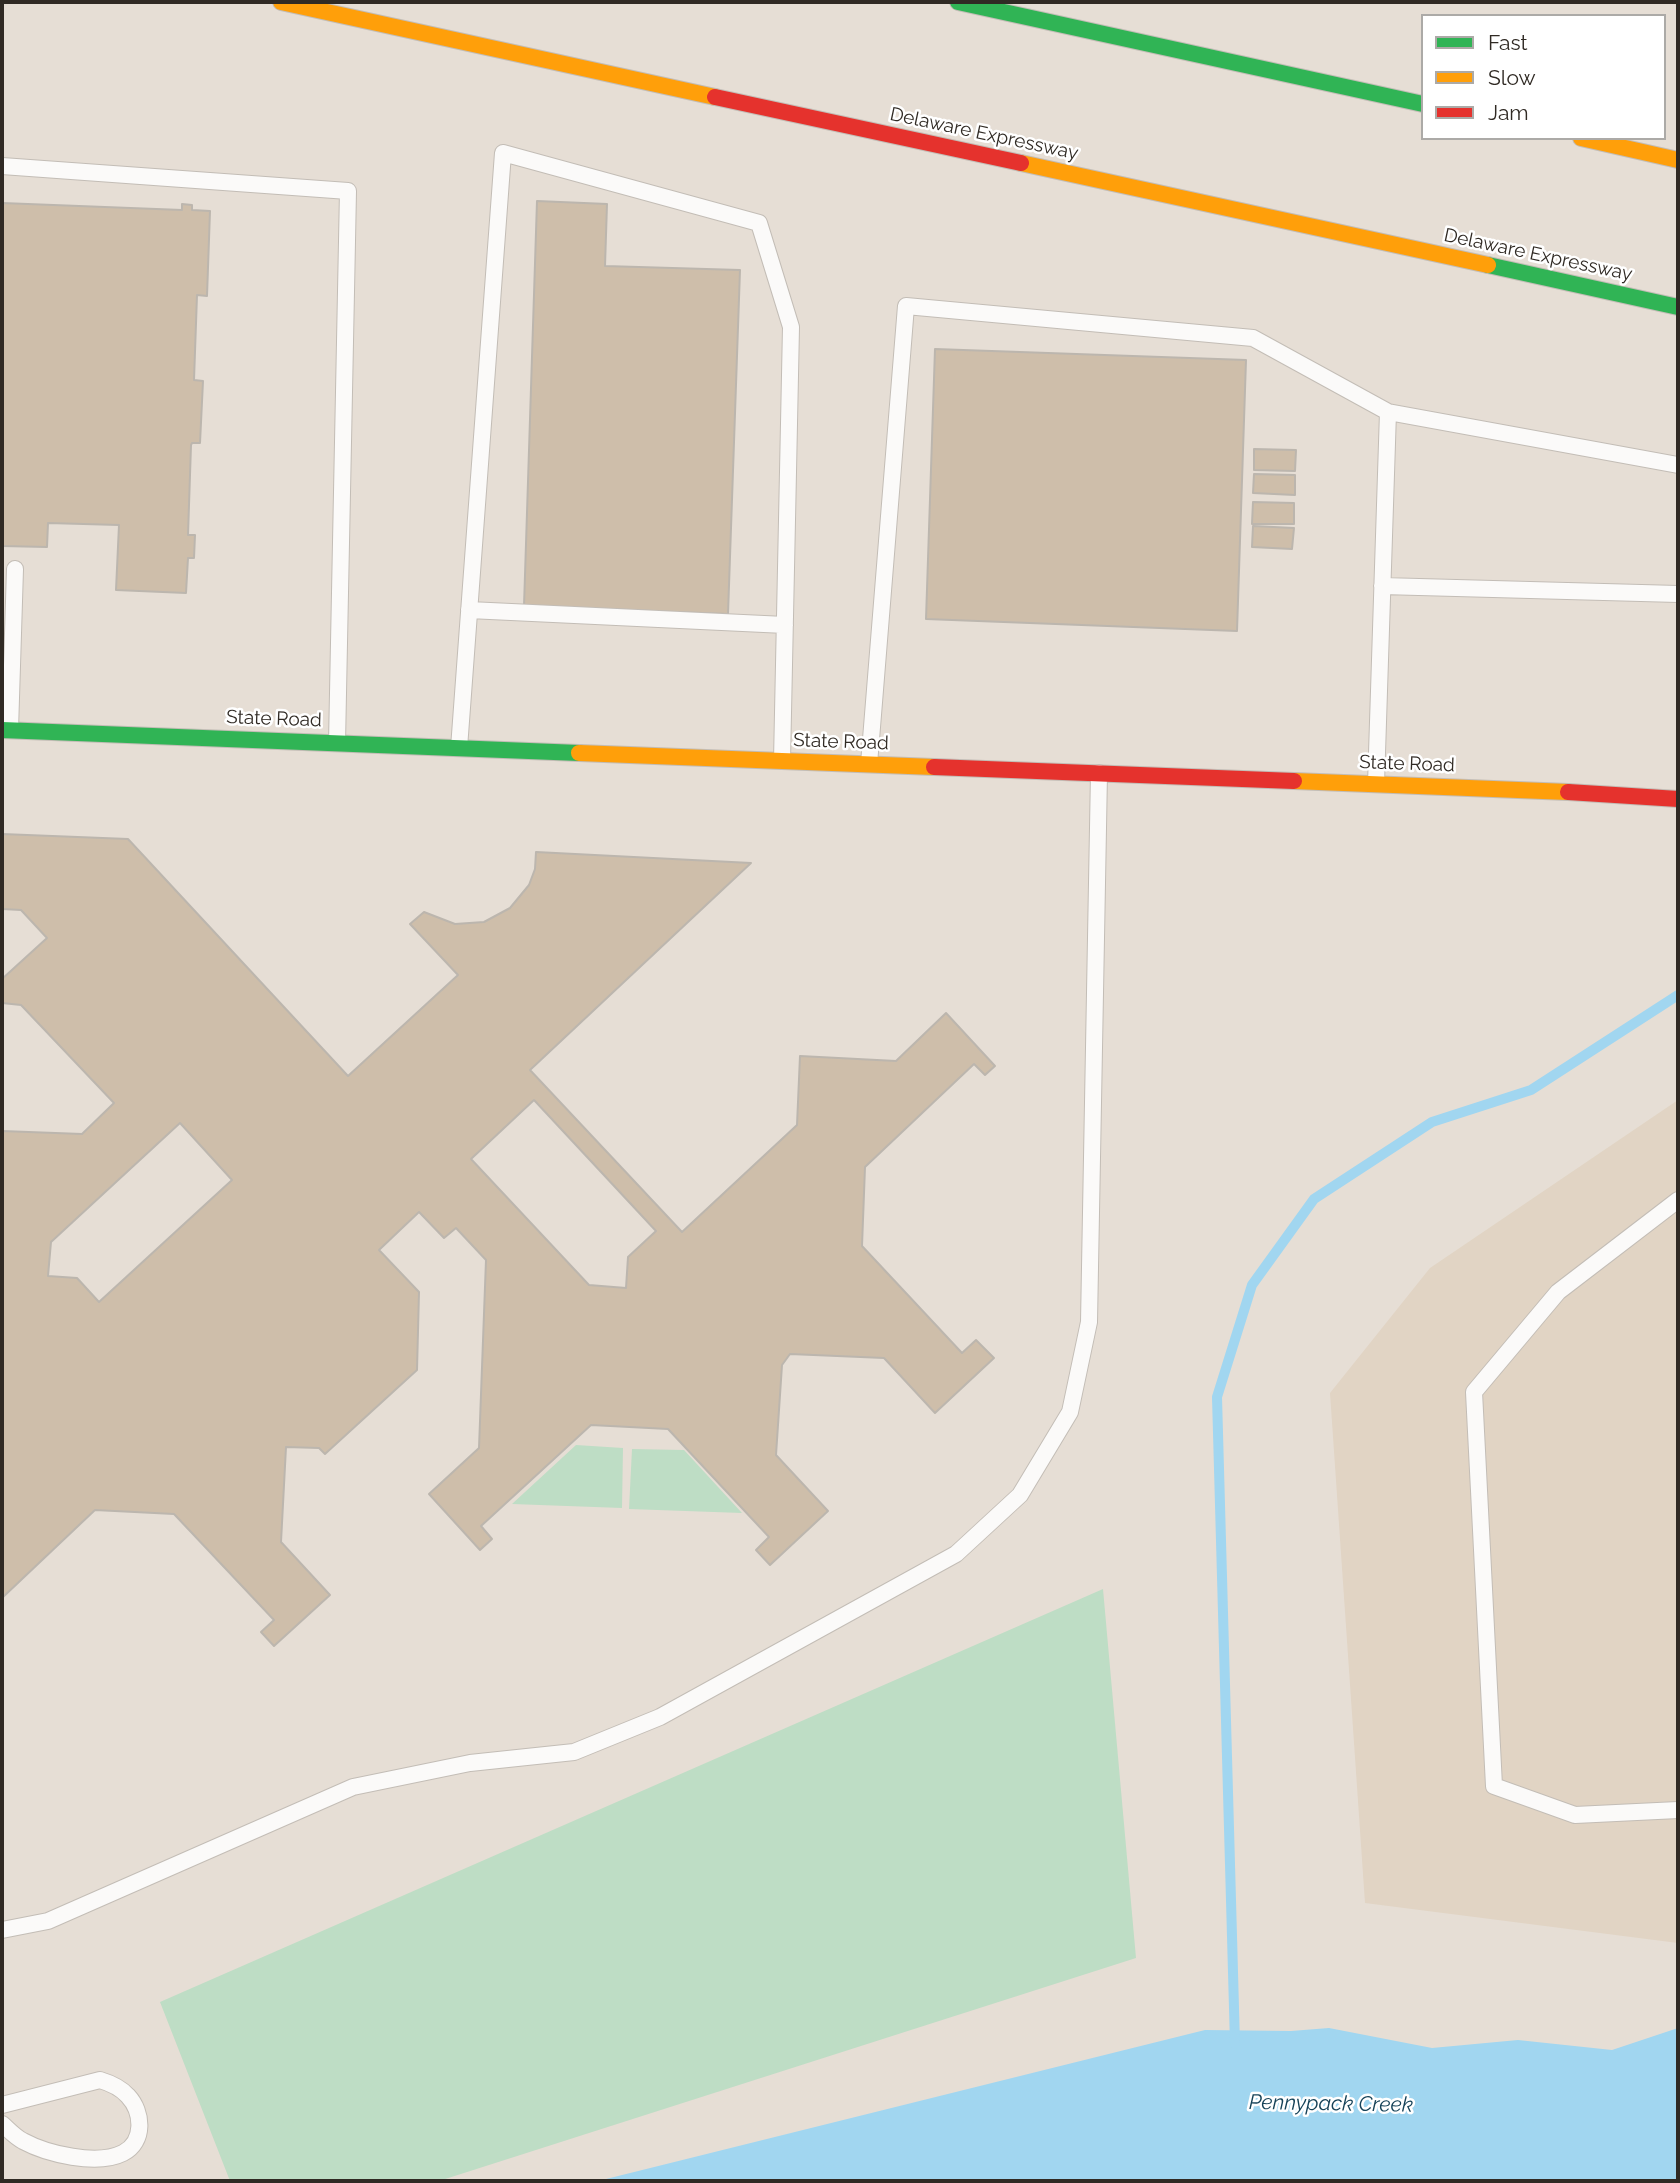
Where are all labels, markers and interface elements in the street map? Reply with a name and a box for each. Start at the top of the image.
legend [1421,14,1666,140]
text: Fast [1488,30,1528,55]
text: Slow [1488,65,1536,90]
text: Jam [1488,100,1529,125]
street label: Delaware Expressway [888,103,1080,165]
street label: Delaware Expressway [1442,224,1634,286]
street label: State Road [226,706,322,732]
street label: State Road [793,729,889,755]
street label: State Road [1359,751,1455,777]
water label: Pennypack Creek [1249,2090,1413,2118]

